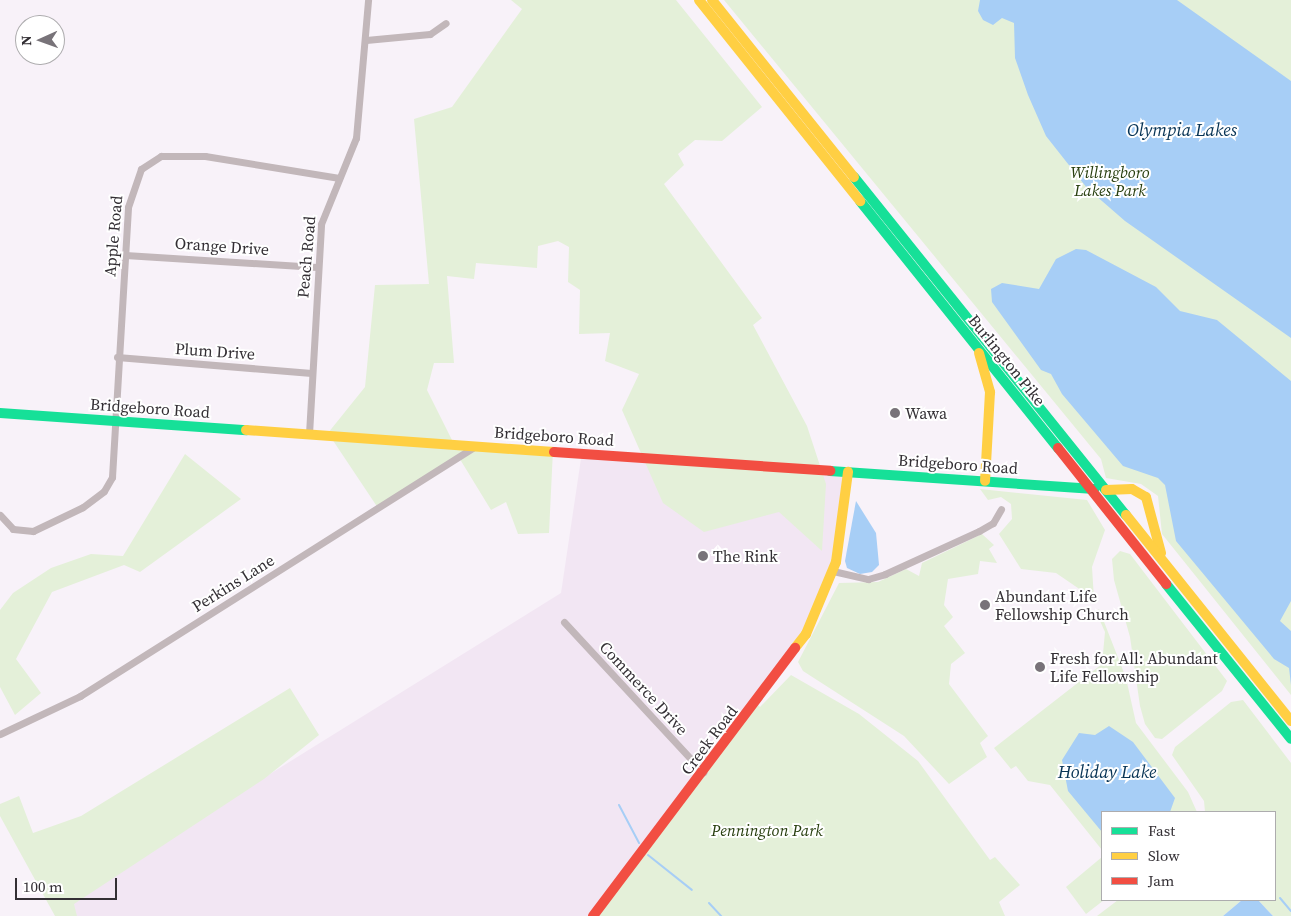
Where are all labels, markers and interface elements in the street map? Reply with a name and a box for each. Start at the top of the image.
north arrow [15,15,65,65]
text: N [16,35,36,46]
water label: Olympia Lakes [1127,119,1237,141]
park label: Willingboro Lakes Park [1071,162,1149,200]
street label: Apple Road [100,195,126,277]
street label: Peach Road [293,215,319,299]
street label: Orange Drive [174,233,270,259]
street label: Burlington Pike [964,311,1050,409]
street label: Plum Drive [174,339,256,363]
street label: Bridgeboro Road [89,394,211,422]
place label: Wawa [905,403,947,423]
marker: Wawa [889,407,901,419]
street label: Bridgeboro Road [493,422,615,450]
street label: Bridgeboro Road [897,450,1019,478]
place label: The Rink [713,546,778,566]
street label: Perkins Lane [188,550,278,616]
marker: The Rink [697,550,709,562]
place label: Abundant Life Fellowship Church [995,586,1129,624]
marker: Abundant Life Fellowship Church [979,599,991,611]
street label: Commerce Drive [596,637,692,739]
place label: Fresh for All: Abundant Life Fellowship [1050,648,1218,686]
marker: Fresh for All: Abundant Life Fellowship [1034,661,1046,673]
street label: Creek Road [677,702,741,778]
water label: Holiday Lake [1058,761,1156,783]
legend [1101,811,1276,901]
park label: Pennington Park [711,820,823,840]
text: Fast [1148,820,1175,841]
text: Slow [1148,845,1180,866]
scale bar [18,868,120,900]
text: Jam [1148,870,1174,891]
text: 100 m [23,876,63,897]

